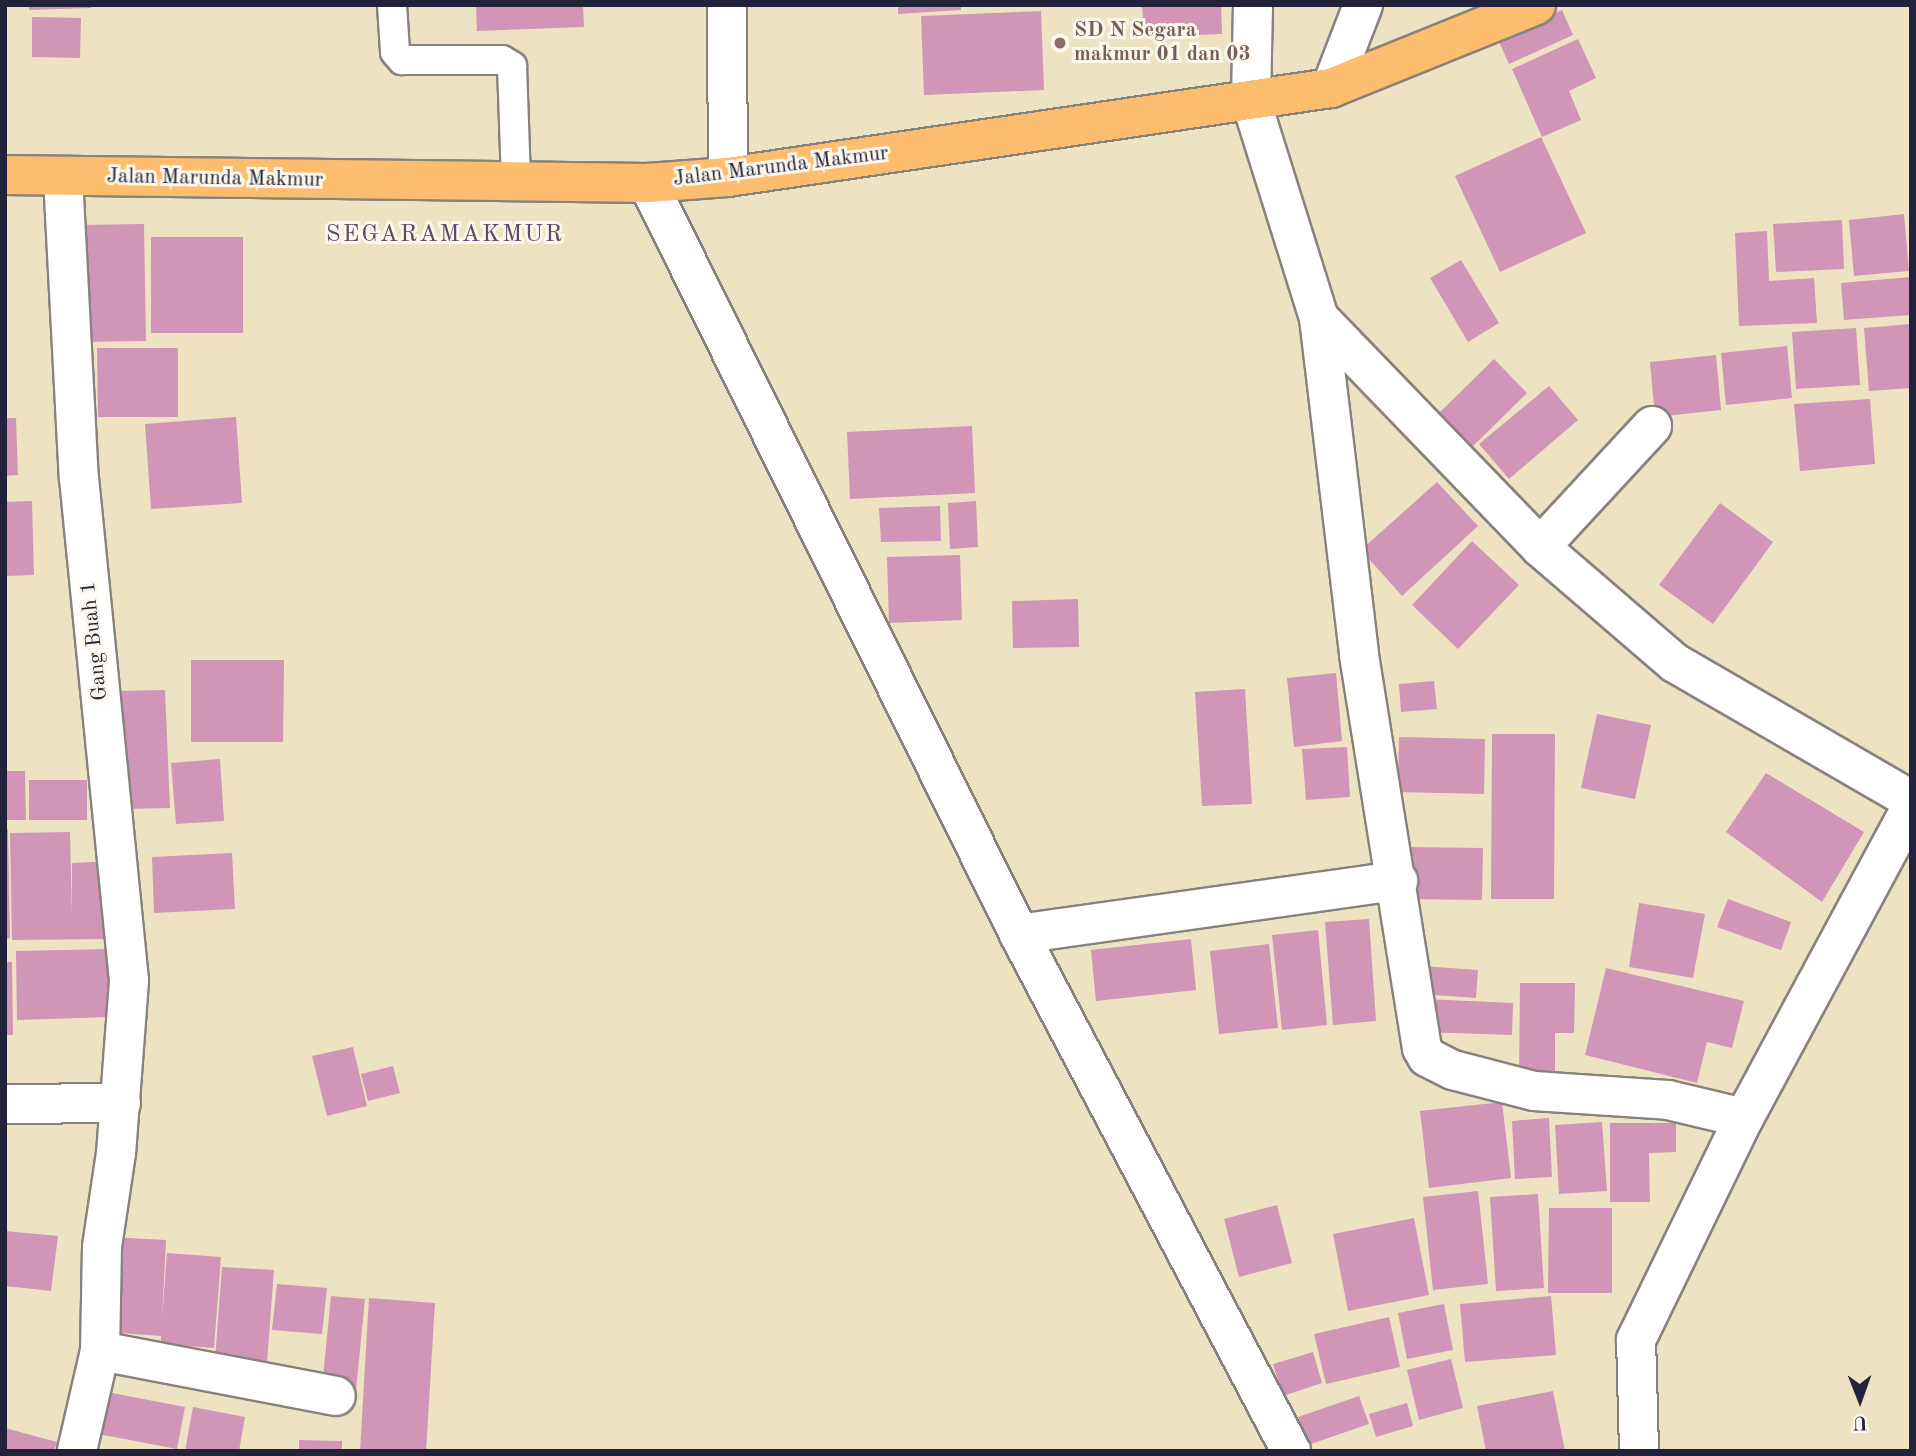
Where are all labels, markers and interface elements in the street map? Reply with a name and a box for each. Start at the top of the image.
place label: SD N Segara makmur 01 dan 03 [1074,18,1251,68]
marker: SD N Segara makmur 01 dan 03 [1052,35,1068,51]
street label: Jalan Marunda Makmur [672,141,890,193]
street label: Jalan Marunda Makmur [106,165,324,193]
district label: SEGARAMAKMUR [327,222,563,250]
street label: Gang Buah 1 [76,580,114,702]
north arrow [1825,1365,1895,1435]
text: U [1853,1412,1868,1431]

